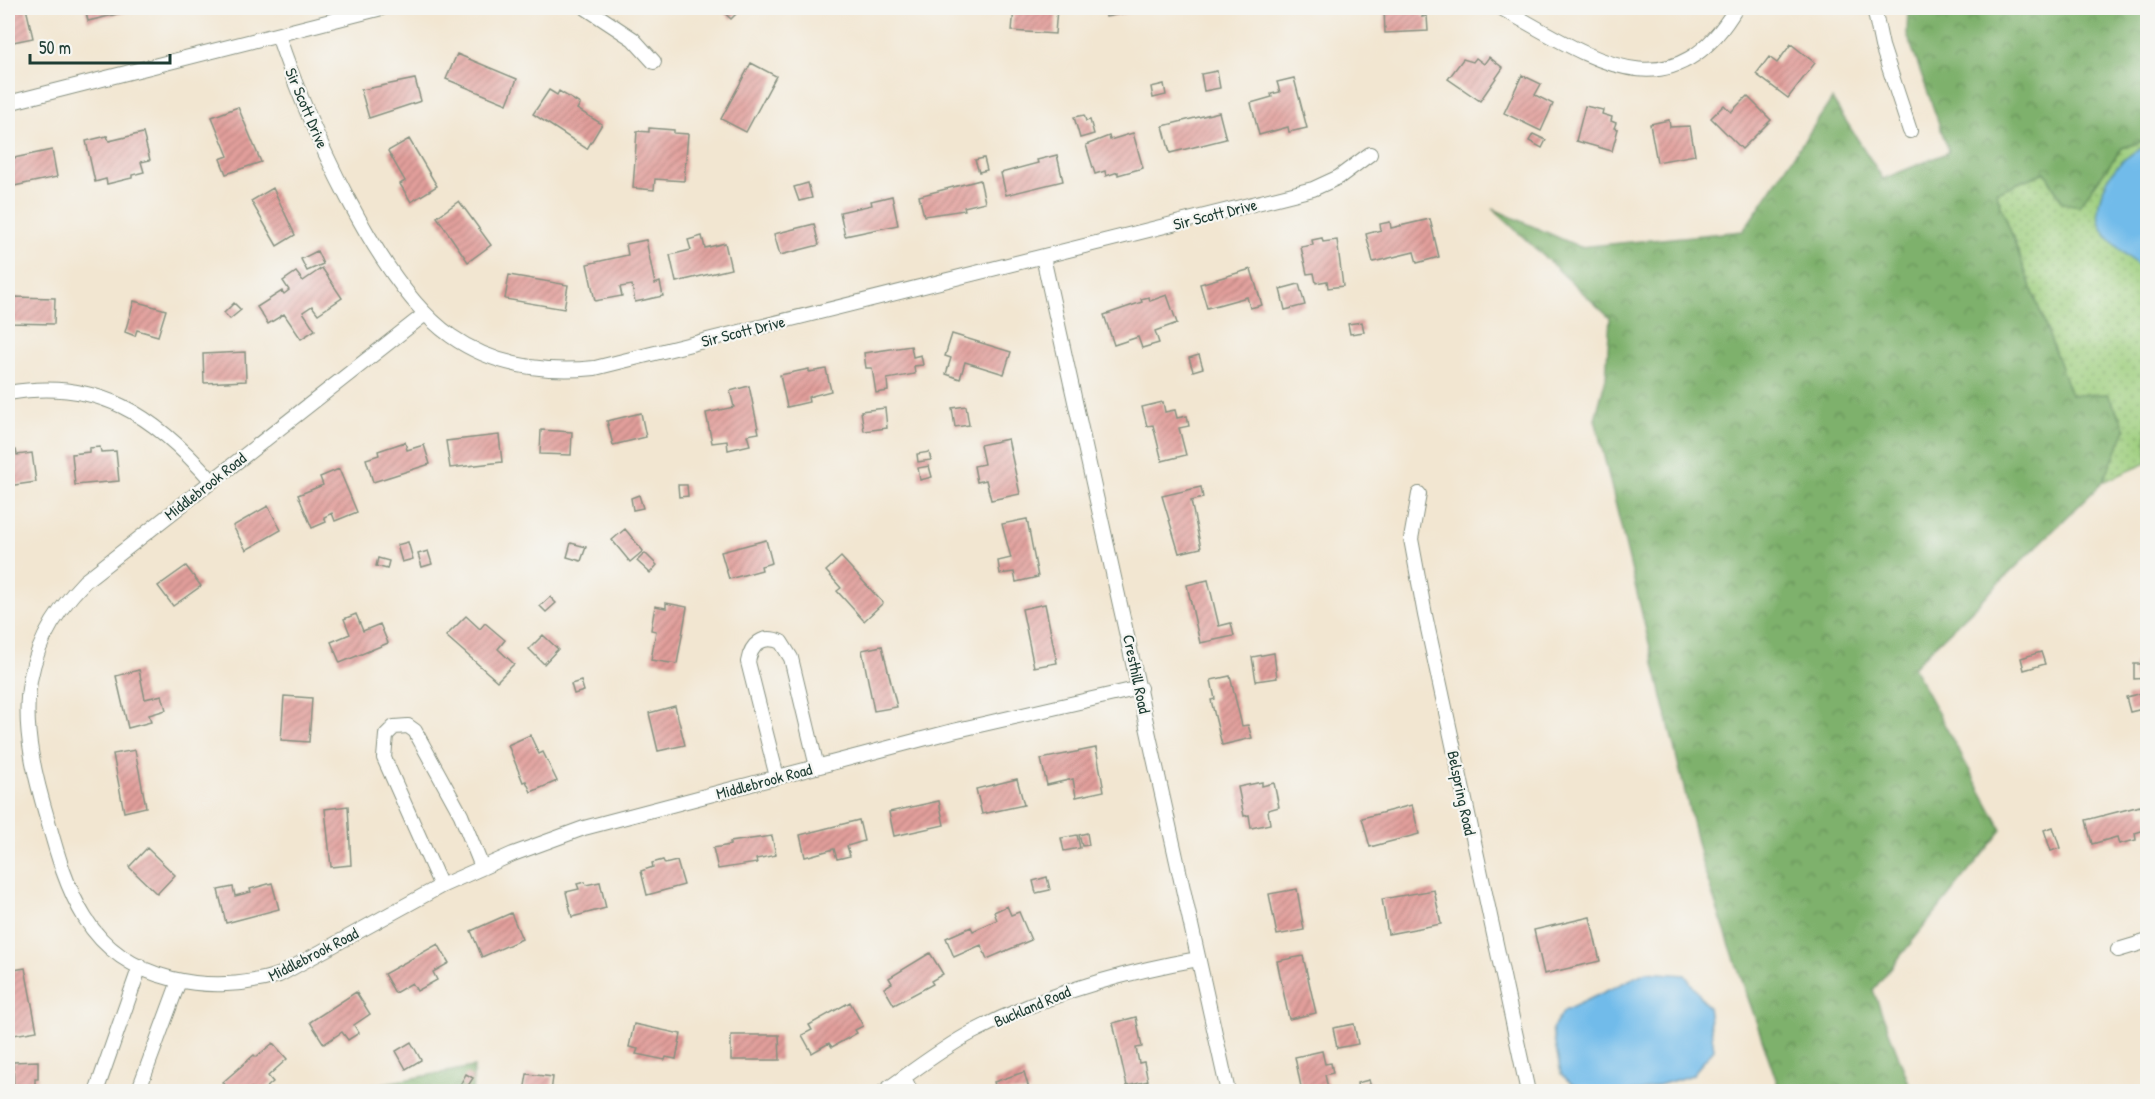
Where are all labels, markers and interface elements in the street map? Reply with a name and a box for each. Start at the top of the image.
scale bar [30,27,170,65]
text: 50 m [39,35,71,60]
street label: Sir Scott Drive [280,64,334,152]
street label: Sir Scott Drive [1171,193,1260,235]
street label: Sir Scott Drive [699,310,788,352]
street label: Middlebrook Road [159,447,251,525]
street label: Cresthill Road [1118,633,1156,715]
street label: Belspring Road [1442,749,1482,837]
street label: Middlebrook Road [714,758,814,804]
street label: Middlebrook Road [264,922,362,986]
street label: Buckland Road [990,980,1074,1032]

